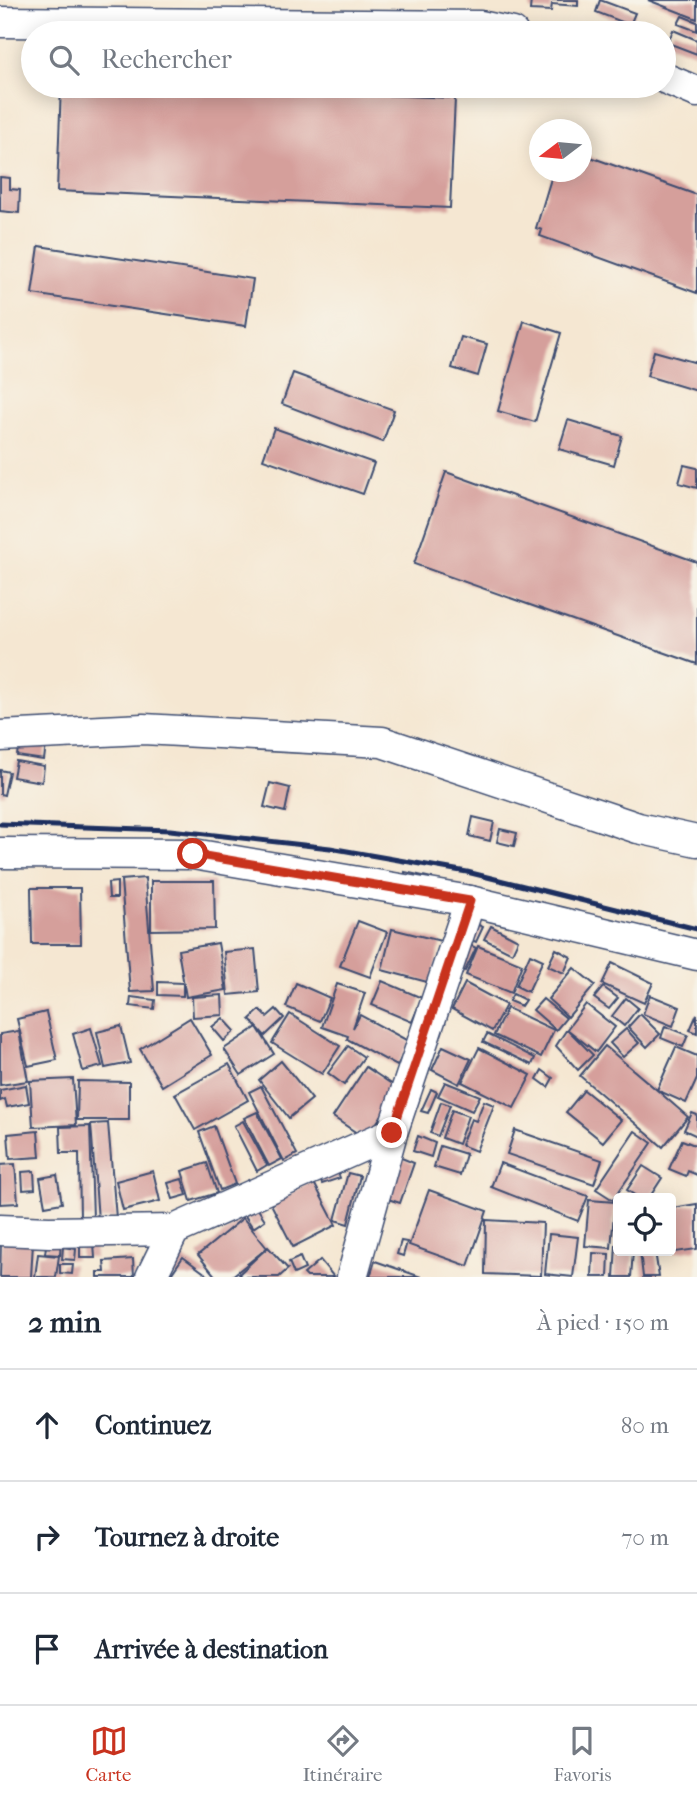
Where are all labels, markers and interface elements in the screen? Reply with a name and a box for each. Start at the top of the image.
search box [21,21,676,98]
icon: search [45,41,83,79]
text: Rechercher [101,44,232,75]
north arrow [529,119,592,182]
route start [177,838,208,869]
route end [376,1117,407,1148]
map controls [613,1193,676,1256]
button: locate [613,1193,676,1256]
text: 2 min [28,1305,101,1340]
text: À pied · 150 m [537,1309,669,1336]
icon: ahead [28,1406,66,1444]
text: Continuez [95,1410,211,1441]
text: 80 m [621,1412,669,1439]
icon: right [28,1518,66,1556]
text: Tournez à droite [95,1522,279,1553]
text: 70 m [621,1524,669,1551]
icon: arrive [28,1630,66,1668]
text: Arrivée à destination [95,1634,328,1665]
tab: Carte [86,1722,132,1786]
tab: Itinéraire [303,1722,382,1786]
tab: Favoris [554,1722,611,1786]

